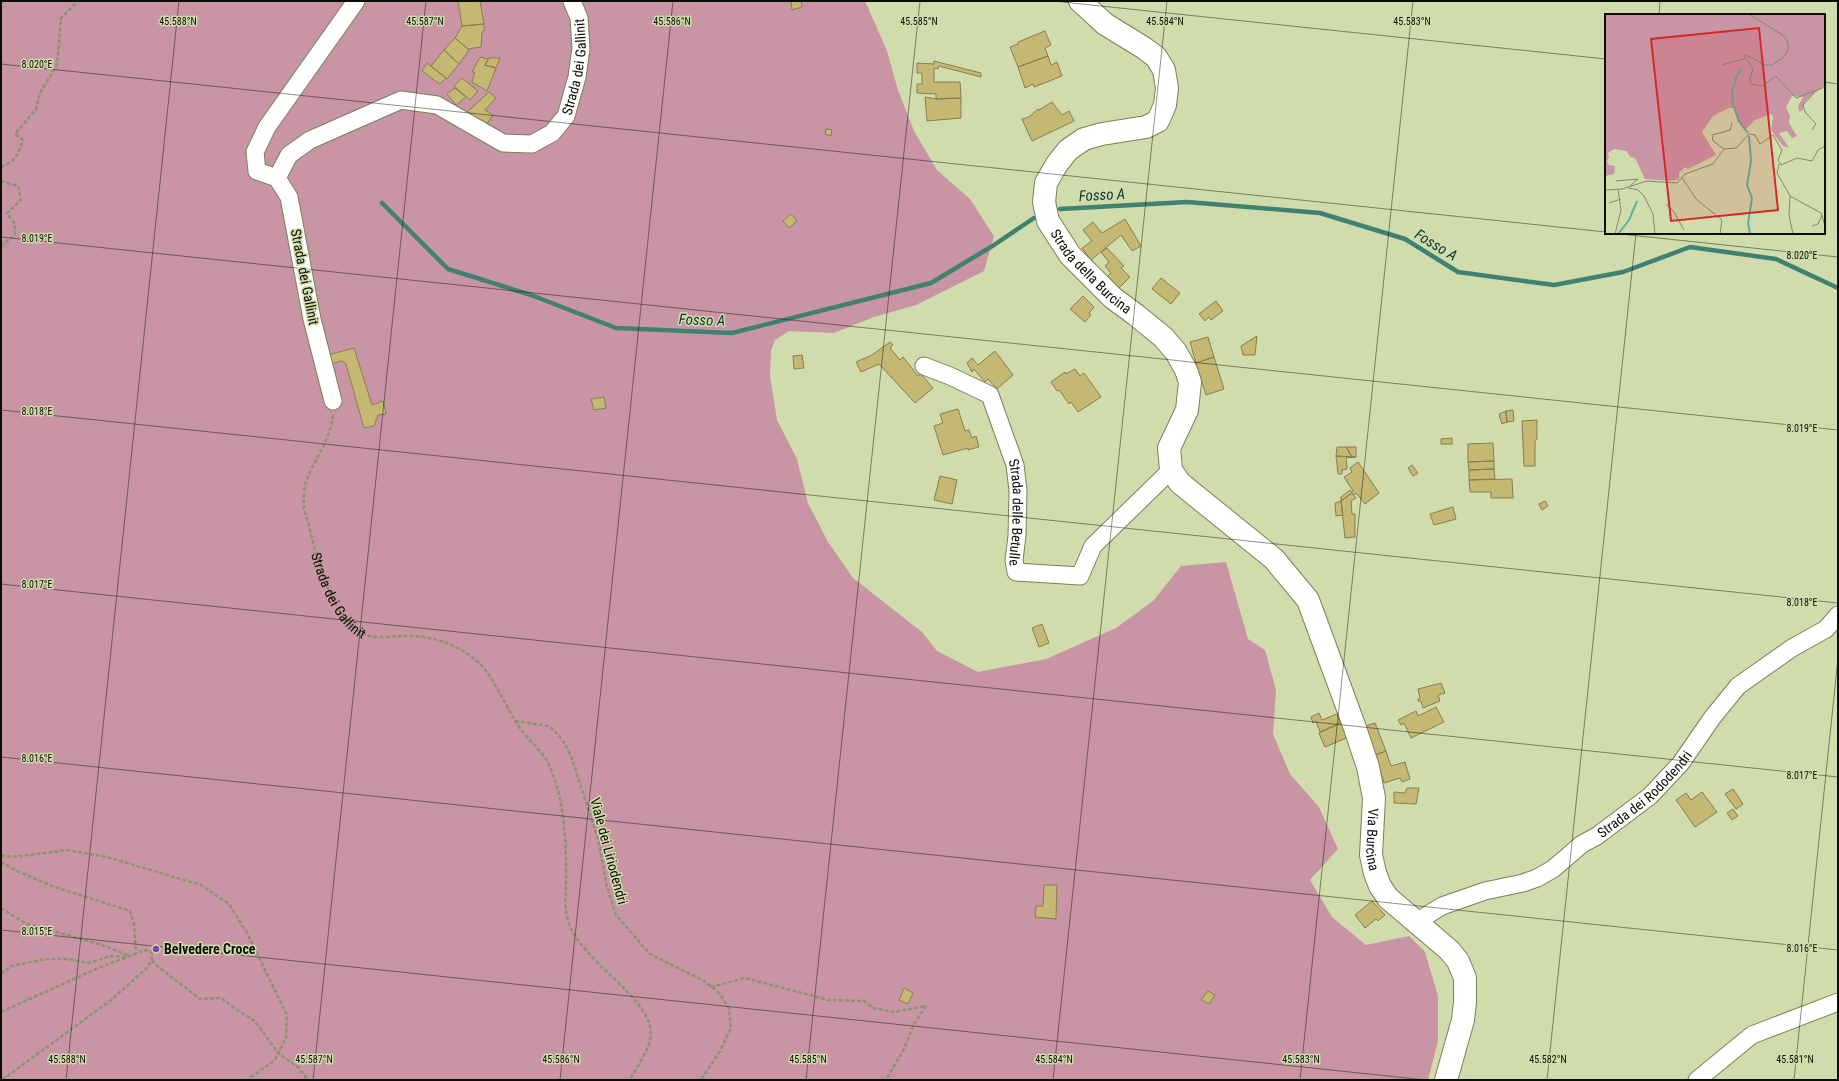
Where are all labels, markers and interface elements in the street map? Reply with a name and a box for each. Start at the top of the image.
inset map [1605,14,1825,234]
text: 45.588°N [159,16,197,27]
text: 45.587°N [406,16,444,27]
text: 45.586°N [653,16,691,27]
text: 45.585°N [900,16,938,27]
text: 45.584°N [1146,16,1184,27]
text: 45.583°N [1393,16,1431,27]
street label: Strada dei Gallinit [559,18,589,117]
text: 8.020°E [21,59,53,70]
water label: Fosso A [1078,185,1126,205]
water label: Fosso A [1411,225,1461,265]
street label: Strada della Burcina [1048,226,1135,317]
street label: Strada dei Gallinit [288,228,322,326]
text: 8.019°E [21,233,53,244]
text: 8.020°E [1786,250,1818,261]
water label: Fosso A [678,310,726,330]
text: 8.018°E [21,406,53,417]
text: 8.019°E [1786,423,1818,434]
street label: Strada delle Betulle [1005,457,1026,567]
street label: Strada dei Gallinit [308,551,368,642]
text: 8.017°E [21,579,53,590]
text: 8.018°E [1786,597,1818,608]
street label: Strada dei Rododendri [1594,748,1695,841]
text: 8.016°E [21,753,53,764]
text: 8.017°E [1786,770,1818,781]
street label: Viale dei Liriodendri [587,796,631,906]
street label: Via Burcina [1363,808,1382,872]
text: 8.015°E [21,926,53,937]
place label: Belvedere Croce [164,941,256,957]
text: 8.016°E [1786,943,1818,954]
marker: Belvedere Croce [151,944,161,954]
text: 45.588°N [48,1054,86,1065]
text: 45.587°N [295,1054,333,1065]
text: 45.586°N [542,1054,580,1065]
text: 45.585°N [789,1054,827,1065]
text: 45.584°N [1035,1054,1073,1065]
text: 45.583°N [1282,1054,1320,1065]
text: 45.582°N [1529,1054,1567,1065]
text: 45.581°N [1776,1054,1814,1065]

